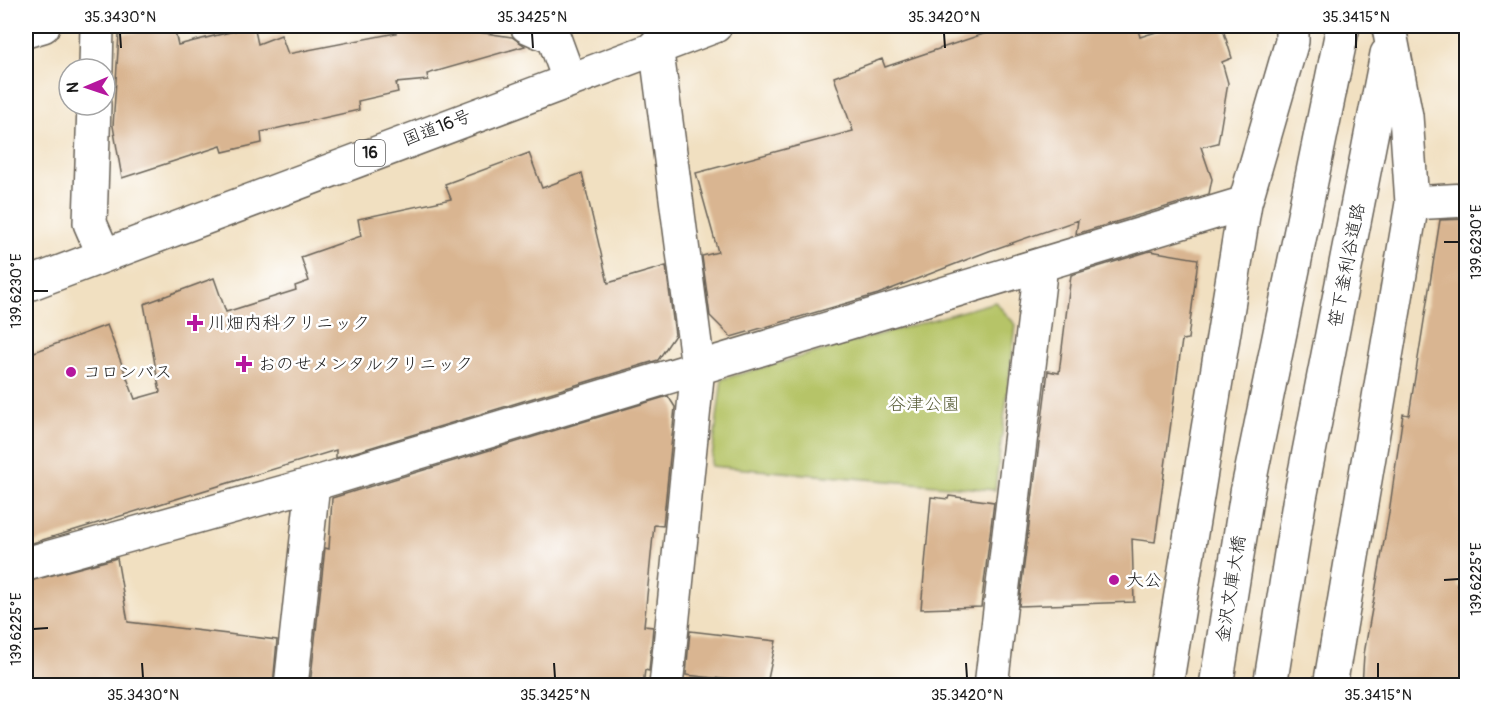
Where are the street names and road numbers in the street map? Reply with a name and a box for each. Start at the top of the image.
street label: 国道16号 [399,104,475,152]
road number: 16 [355,140,385,166]
street label: 笹下釜利谷道路 [1324,201,1370,329]
street label: 金沢文庫大橋 [1211,534,1251,644]

